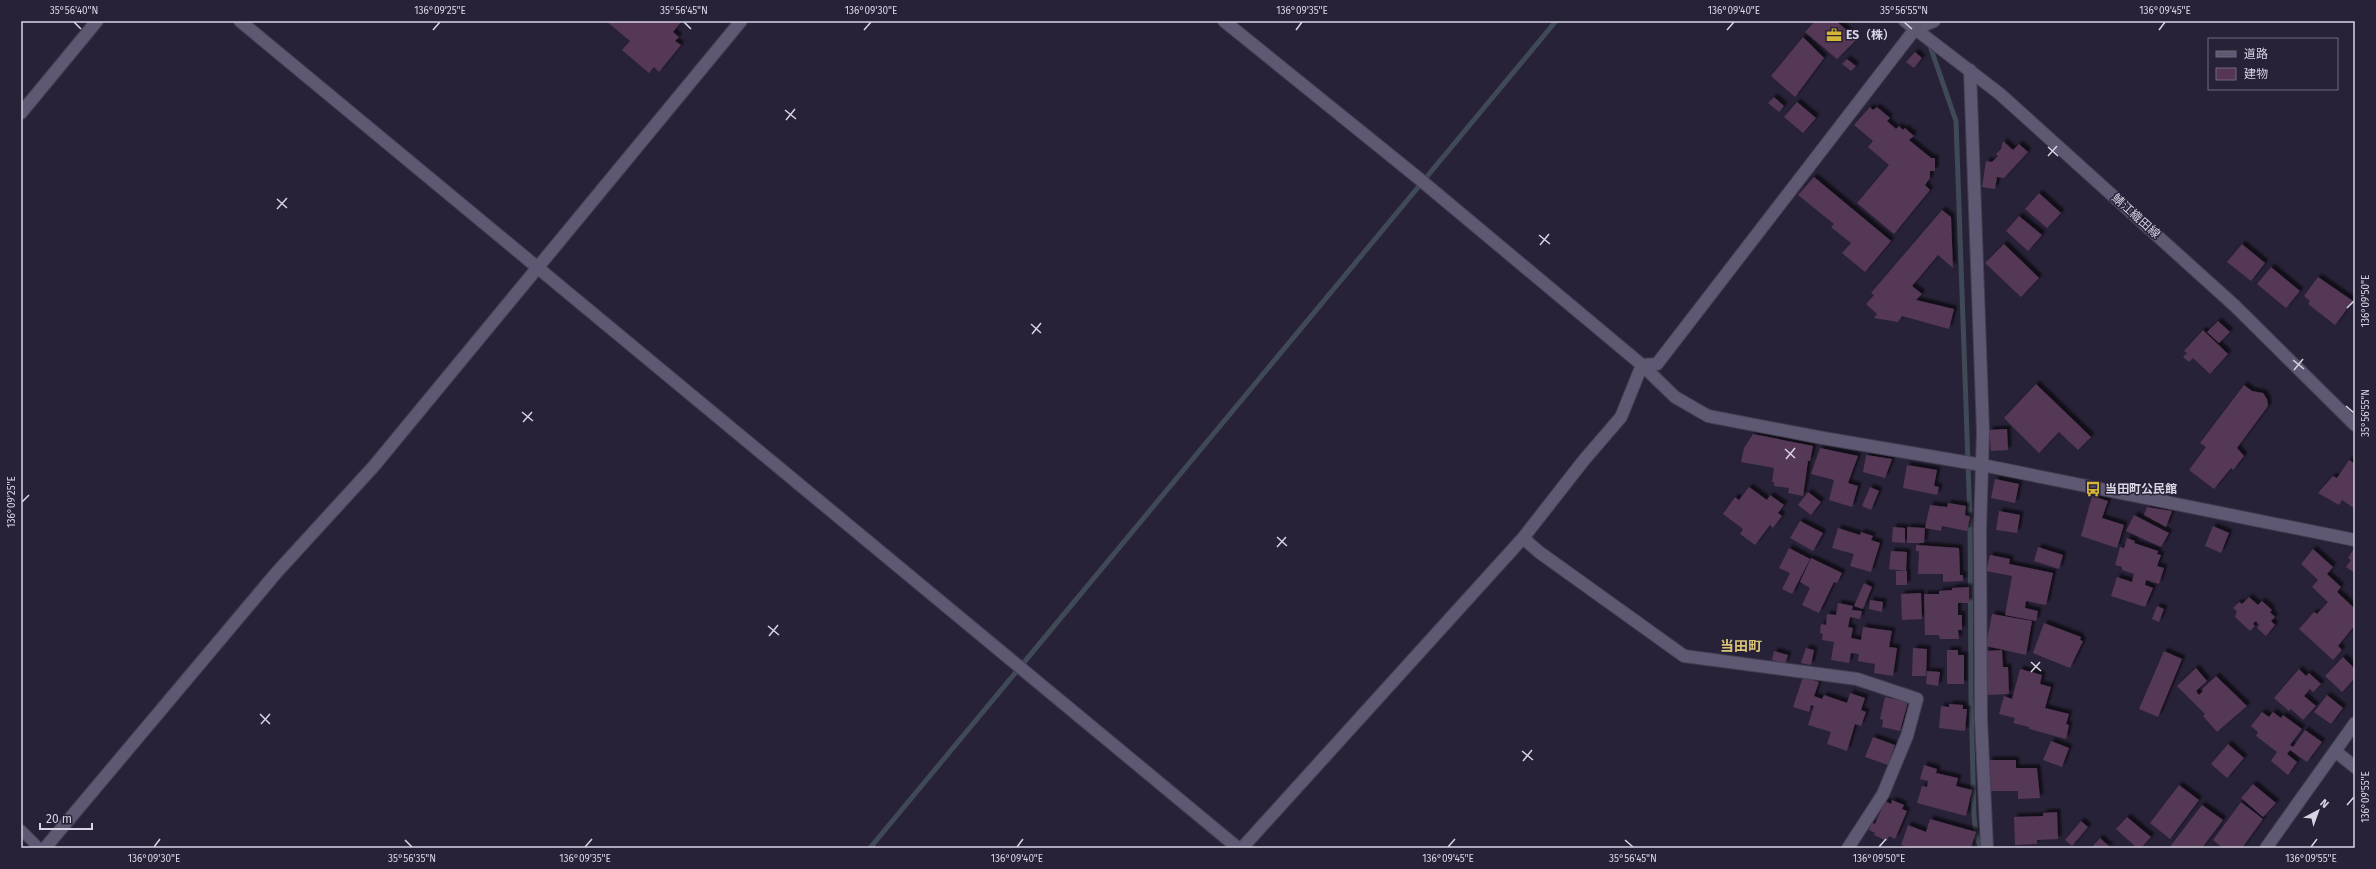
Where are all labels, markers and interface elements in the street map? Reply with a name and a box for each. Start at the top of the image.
text: 35°56'40"N [50,5,98,17]
text: 136°09'25"E [414,5,466,17]
text: 35°56'45"N [660,5,708,17]
text: 136°09'30"E [845,5,897,17]
text: 136°09'35"E [1276,5,1328,17]
text: 136°09'40"E [1708,5,1760,17]
text: 35°56'55"N [1880,5,1928,17]
text: 136°09'45"E [2139,5,2191,17]
office icon: ES（株） [1825,26,1843,44]
place label: ES（株） [1846,28,1895,42]
legend [2208,38,2338,90]
text: 道路 [2244,47,2268,61]
text: 建物 [2244,67,2268,81]
street label: 鯖江織田線 [2109,191,2163,241]
text: 136°09'50"E [2360,275,2372,327]
text: 35°56'55"N [2360,389,2372,437]
text: 136°09'25"E [6,476,18,528]
bus stop icon: 当田町公民館 [2084,480,2102,498]
place label: 当田町公民館 [2105,482,2177,496]
district label: 当田町 [1720,638,1762,655]
text: 136°09'55"E [2360,771,2372,823]
north arrow [2298,791,2338,831]
text: N [2317,797,2331,811]
scale bar [40,805,92,831]
text: 20 m [46,812,72,826]
text: 136°09'30"E [128,853,180,865]
text: 35°56'35"N [388,853,436,865]
text: 136°09'35"E [559,853,611,865]
text: 136°09'40"E [991,853,1043,865]
text: 136°09'45"E [1422,853,1474,865]
text: 35°56'45"N [1609,853,1657,865]
text: 136°09'50"E [1853,853,1905,865]
text: 136°09'55"E [2285,853,2337,865]

